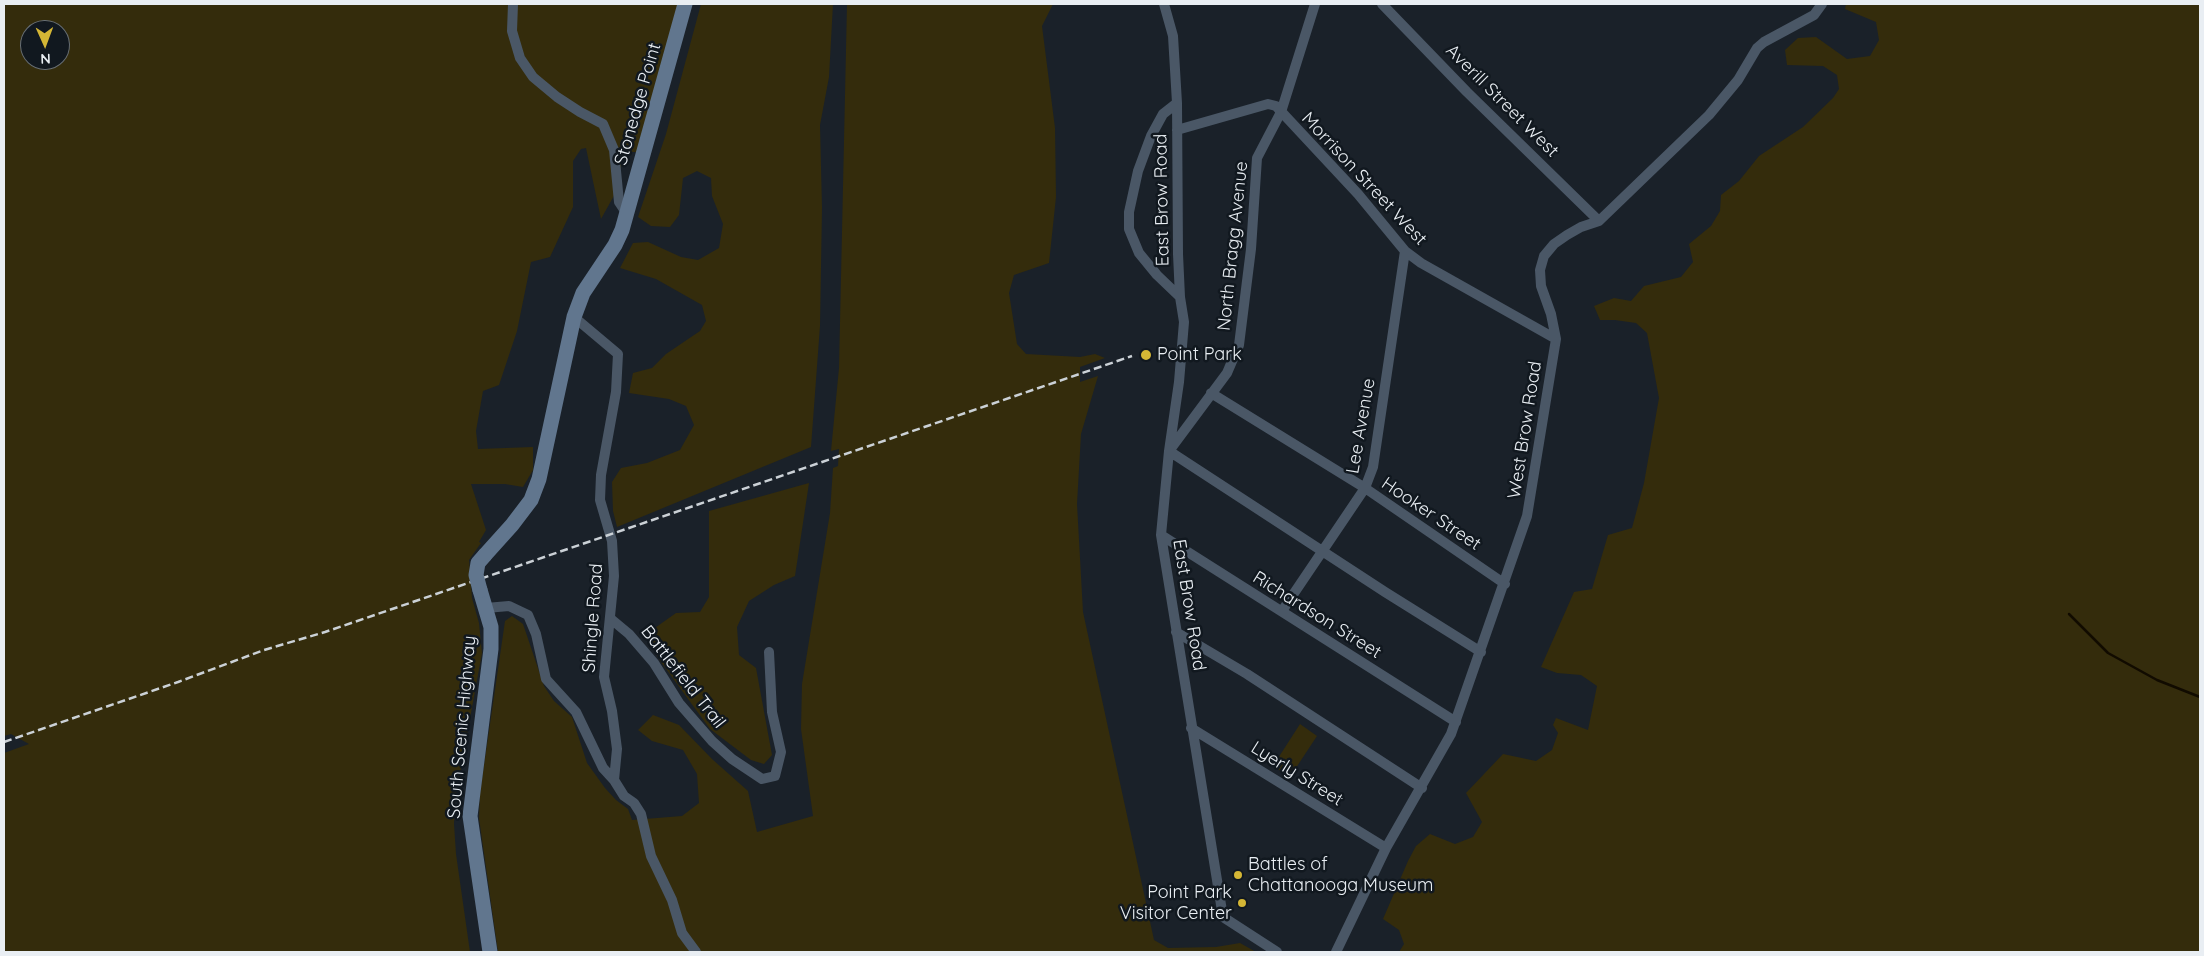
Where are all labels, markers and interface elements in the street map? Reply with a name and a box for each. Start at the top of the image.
north arrow [20,20,70,70]
street label: Stonedge Point [610,40,666,168]
street label: Averill Street West [1441,40,1563,162]
text: N [40,50,51,68]
street label: Morrison Street West [1297,108,1431,250]
street label: East Brow Road [1150,133,1174,267]
street label: North Bragg Avenue [1213,160,1253,332]
place label: Point Park [1157,344,1242,366]
marker: Point Park [1139,348,1153,362]
street label: West Brow Road [1503,360,1547,500]
street label: Lee Avenue [1342,377,1380,475]
street label: Hooker Street [1377,473,1485,555]
street label: East Brow Road [1168,538,1210,672]
street label: Shingle Road [578,563,608,673]
street label: Richardson Street [1249,567,1385,663]
street label: Battlefield Trail [636,621,730,733]
street label: South Scenic Highway [443,635,481,819]
street label: Lyerly Street [1247,737,1347,811]
place label: Battles of Chattanooga Museum [1248,854,1434,896]
marker: Battles of Chattanooga Museum [1232,869,1244,881]
place label: Point Park Visitor Center [1120,882,1232,924]
marker: Point Park Visitor Center [1236,897,1248,909]

